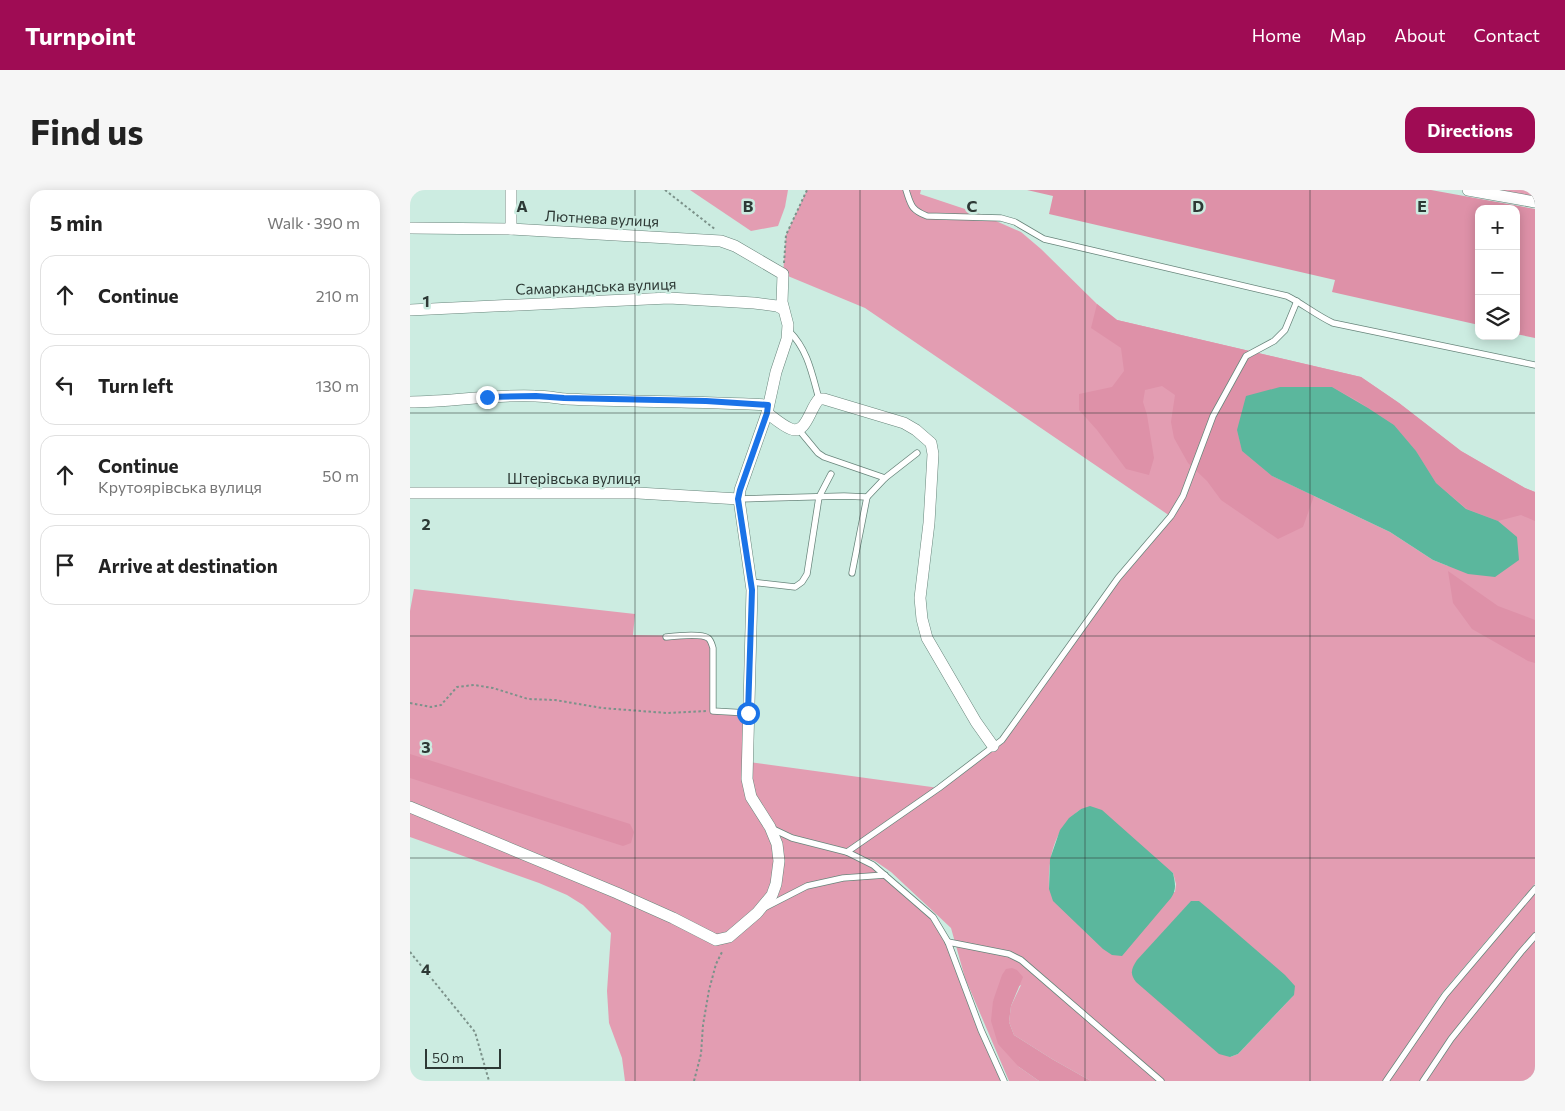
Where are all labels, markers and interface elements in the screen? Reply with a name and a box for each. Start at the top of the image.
text: Turnpoint [25,21,136,50]
text: Home [1252,24,1301,46]
text: Map [1329,24,1366,46]
text: About [1394,24,1446,46]
text: Contact [1474,24,1540,46]
button: Directions [1405,107,1535,153]
text: Find us [30,109,144,152]
text: A [516,196,528,215]
text: B [743,196,754,215]
text: C [967,196,978,215]
text: D [1192,196,1204,215]
text: E [1417,196,1427,215]
map controls [1475,205,1520,340]
button: + [1475,205,1520,250]
street label: Лютнева вулиця [544,206,660,230]
text: 5 min [50,210,103,235]
text: Walk · 390 m [267,213,360,232]
button: − [1475,250,1520,295]
street label: Самаркандська вулиця [515,274,677,298]
icon: ahead [51,281,79,309]
text: Continue [98,284,178,307]
text: 210 m [316,286,359,305]
text: 1 [422,291,430,310]
button: layers [1475,295,1520,340]
icon: left [51,371,79,399]
text: Turn left [98,374,173,397]
text: 130 m [316,376,359,395]
route end [476,386,499,409]
text: Continue [98,454,178,477]
icon: ahead [51,461,79,489]
text: 50 m [322,466,359,485]
street label: Штерівська вулиця [507,469,641,487]
text: Крутоярівська вулиця [98,477,262,496]
text: 2 [421,514,431,533]
icon: arrive [51,551,79,579]
text: Arrive at destination [98,554,278,577]
route start [737,702,760,725]
text: 3 [421,737,431,756]
text: 4 [421,959,431,978]
scale bar [425,1046,501,1069]
text: 50 m [432,1049,464,1066]

